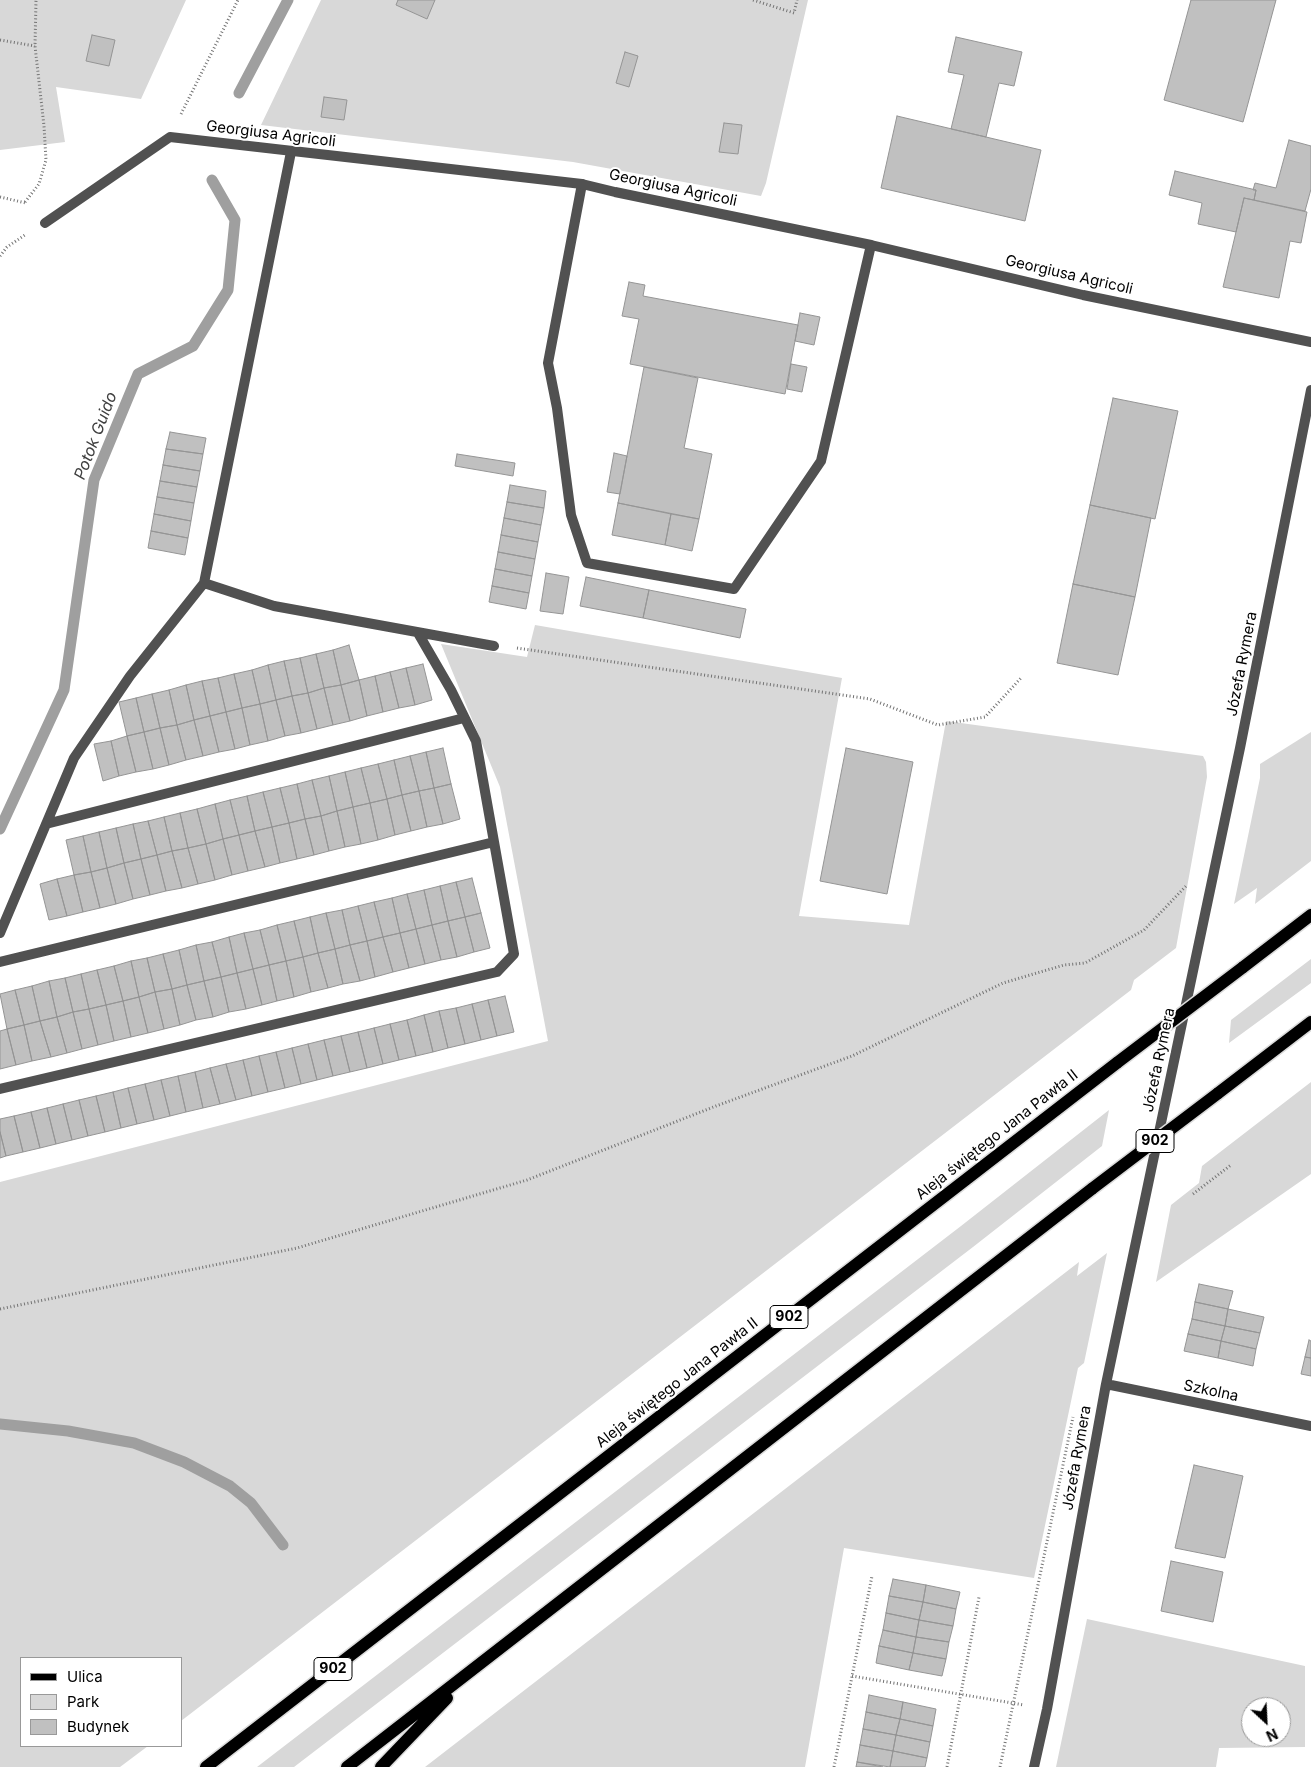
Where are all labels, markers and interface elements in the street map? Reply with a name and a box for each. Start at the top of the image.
street label: Georgiusa Agricoli [205,117,337,151]
street label: Georgiusa Agricoli [607,166,739,210]
street label: Georgiusa Agricoli [1003,252,1135,298]
water label: Potok Guido [70,389,122,483]
street label: Józefa Rymera [1223,610,1261,718]
street label: Józefa Rymera [1139,1006,1179,1114]
street label: Aleja świętego Jana Pawła II [912,1066,1082,1204]
road number: 902 [1136,1130,1174,1152]
road number: 902 [770,1305,808,1328]
street label: Aleja świętego Jana Pawła II [592,1314,762,1452]
street label: Szkolna [1182,1376,1240,1406]
street label: Józefa Rymera [1059,1404,1095,1512]
legend [20,1657,182,1747]
road number: 902 [314,1658,352,1680]
text: Ulica [67,1667,103,1686]
text: Park [67,1692,99,1711]
north arrow [1241,1697,1291,1747]
text: Budynek [67,1717,129,1736]
text: N [1264,1725,1281,1745]

